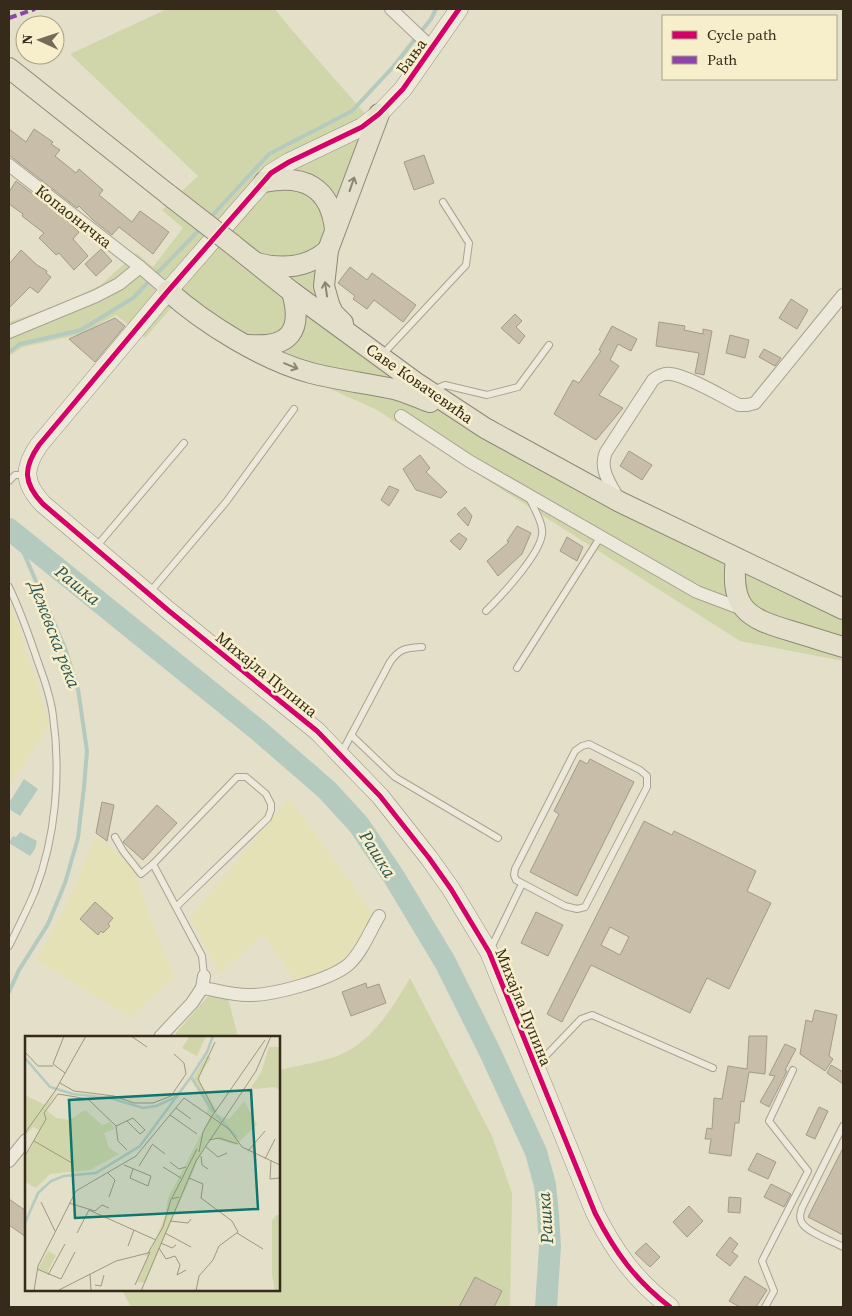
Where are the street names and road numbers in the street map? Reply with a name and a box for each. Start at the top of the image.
street label: Бања [391,33,432,78]
street label: Копаоничка [31,179,118,253]
street label: Саве Ковачевића [362,338,479,429]
street label: Михајла Пупина [211,626,323,722]
street label: Михајла Пупина [490,945,558,1070]

